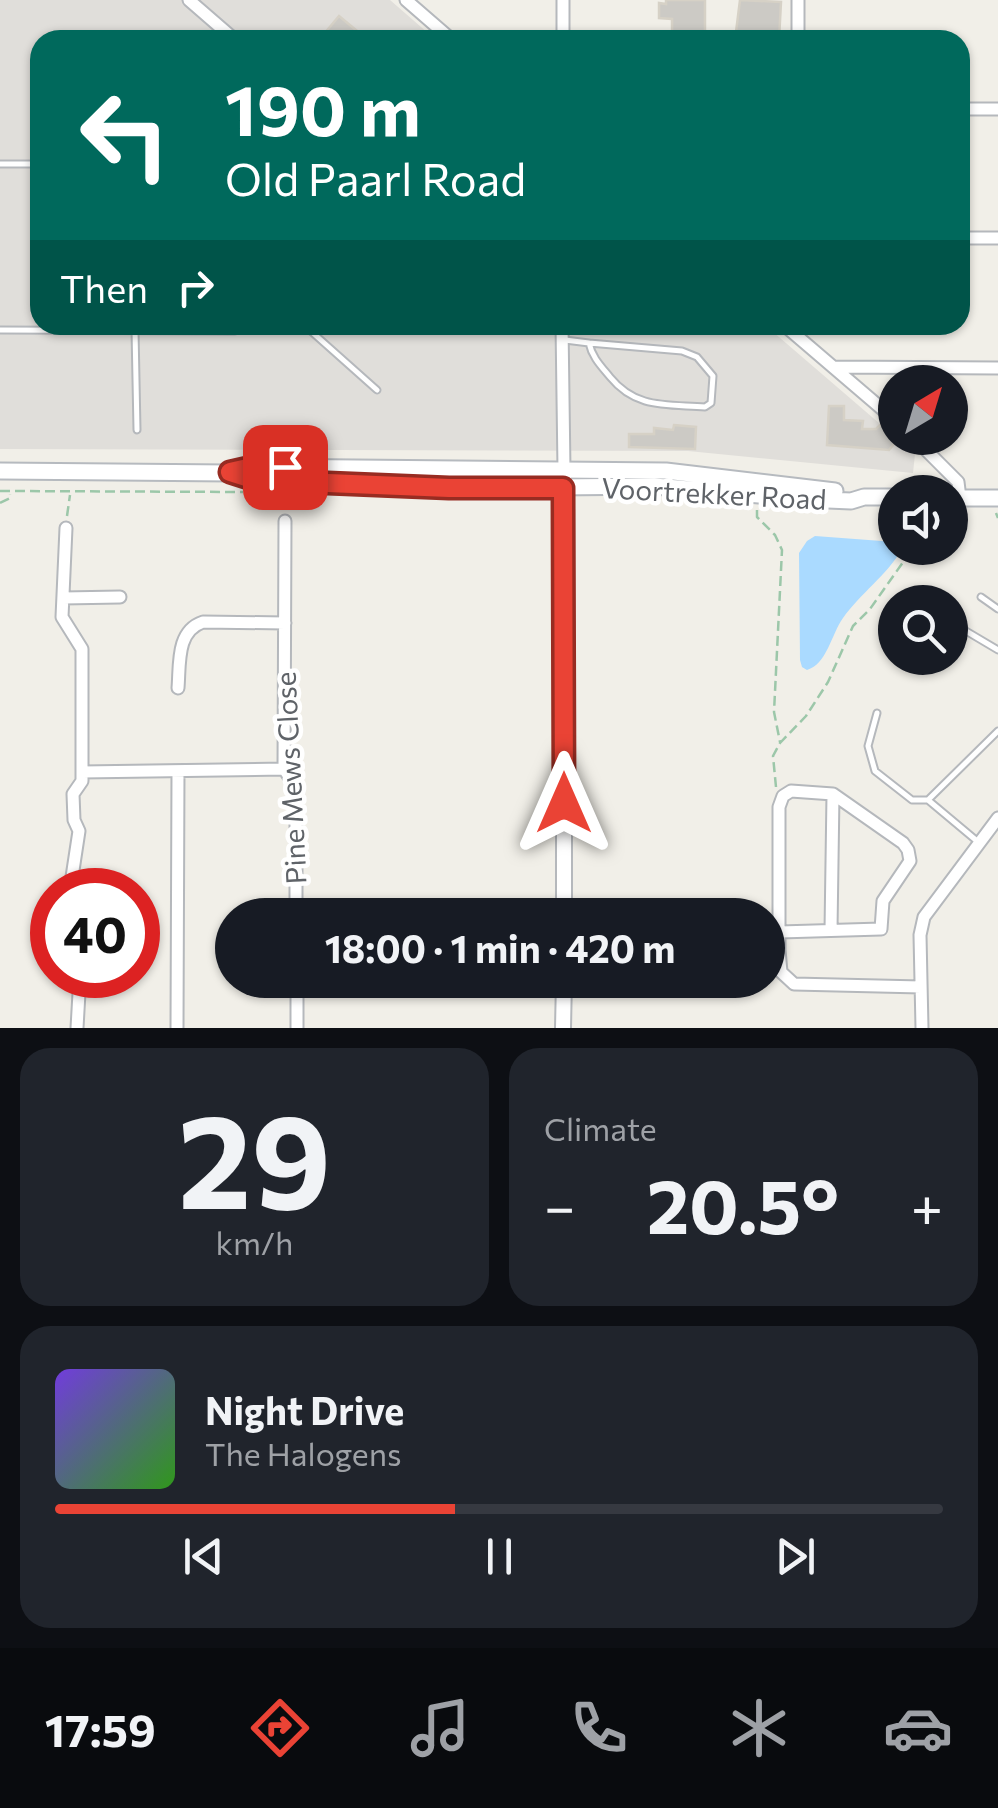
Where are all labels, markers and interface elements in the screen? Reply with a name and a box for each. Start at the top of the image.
text: 190 m [225,65,421,150]
icon: left [60,70,190,200]
text: Old Paarl Road [225,150,526,205]
icon: right [168,260,223,315]
text: Then [60,264,148,311]
north arrow [878,365,968,455]
map controls [878,365,968,675]
pin [243,425,328,510]
icon: arrive [258,440,313,495]
street label: Voortrekker Road [601,470,827,516]
button: sound [878,475,968,565]
button: search [878,585,968,675]
street label: Pine Mews Close [267,671,313,885]
position arrow [512,751,616,855]
speed limit sign: 40 [30,868,160,998]
text: 18:00 · 1 min · 420 m [325,924,675,971]
text: 29 [178,1077,331,1236]
text: Climate [544,1108,657,1148]
text: 20.5° [647,1158,839,1249]
text: − [544,1171,575,1238]
text: + [911,1171,943,1238]
text: km/h [216,1222,293,1262]
text: Night Drive [205,1386,404,1433]
text: The Halogens [205,1433,402,1473]
icon: previous [176,1529,231,1584]
icon: pause [472,1529,527,1584]
icon: next [768,1529,823,1584]
icon: directions [245,1693,315,1763]
icon: music [405,1693,475,1763]
icon: phone [564,1693,634,1763]
icon: climate [724,1693,794,1763]
icon: car [883,1693,953,1763]
text: 17:59 [45,1701,156,1756]

